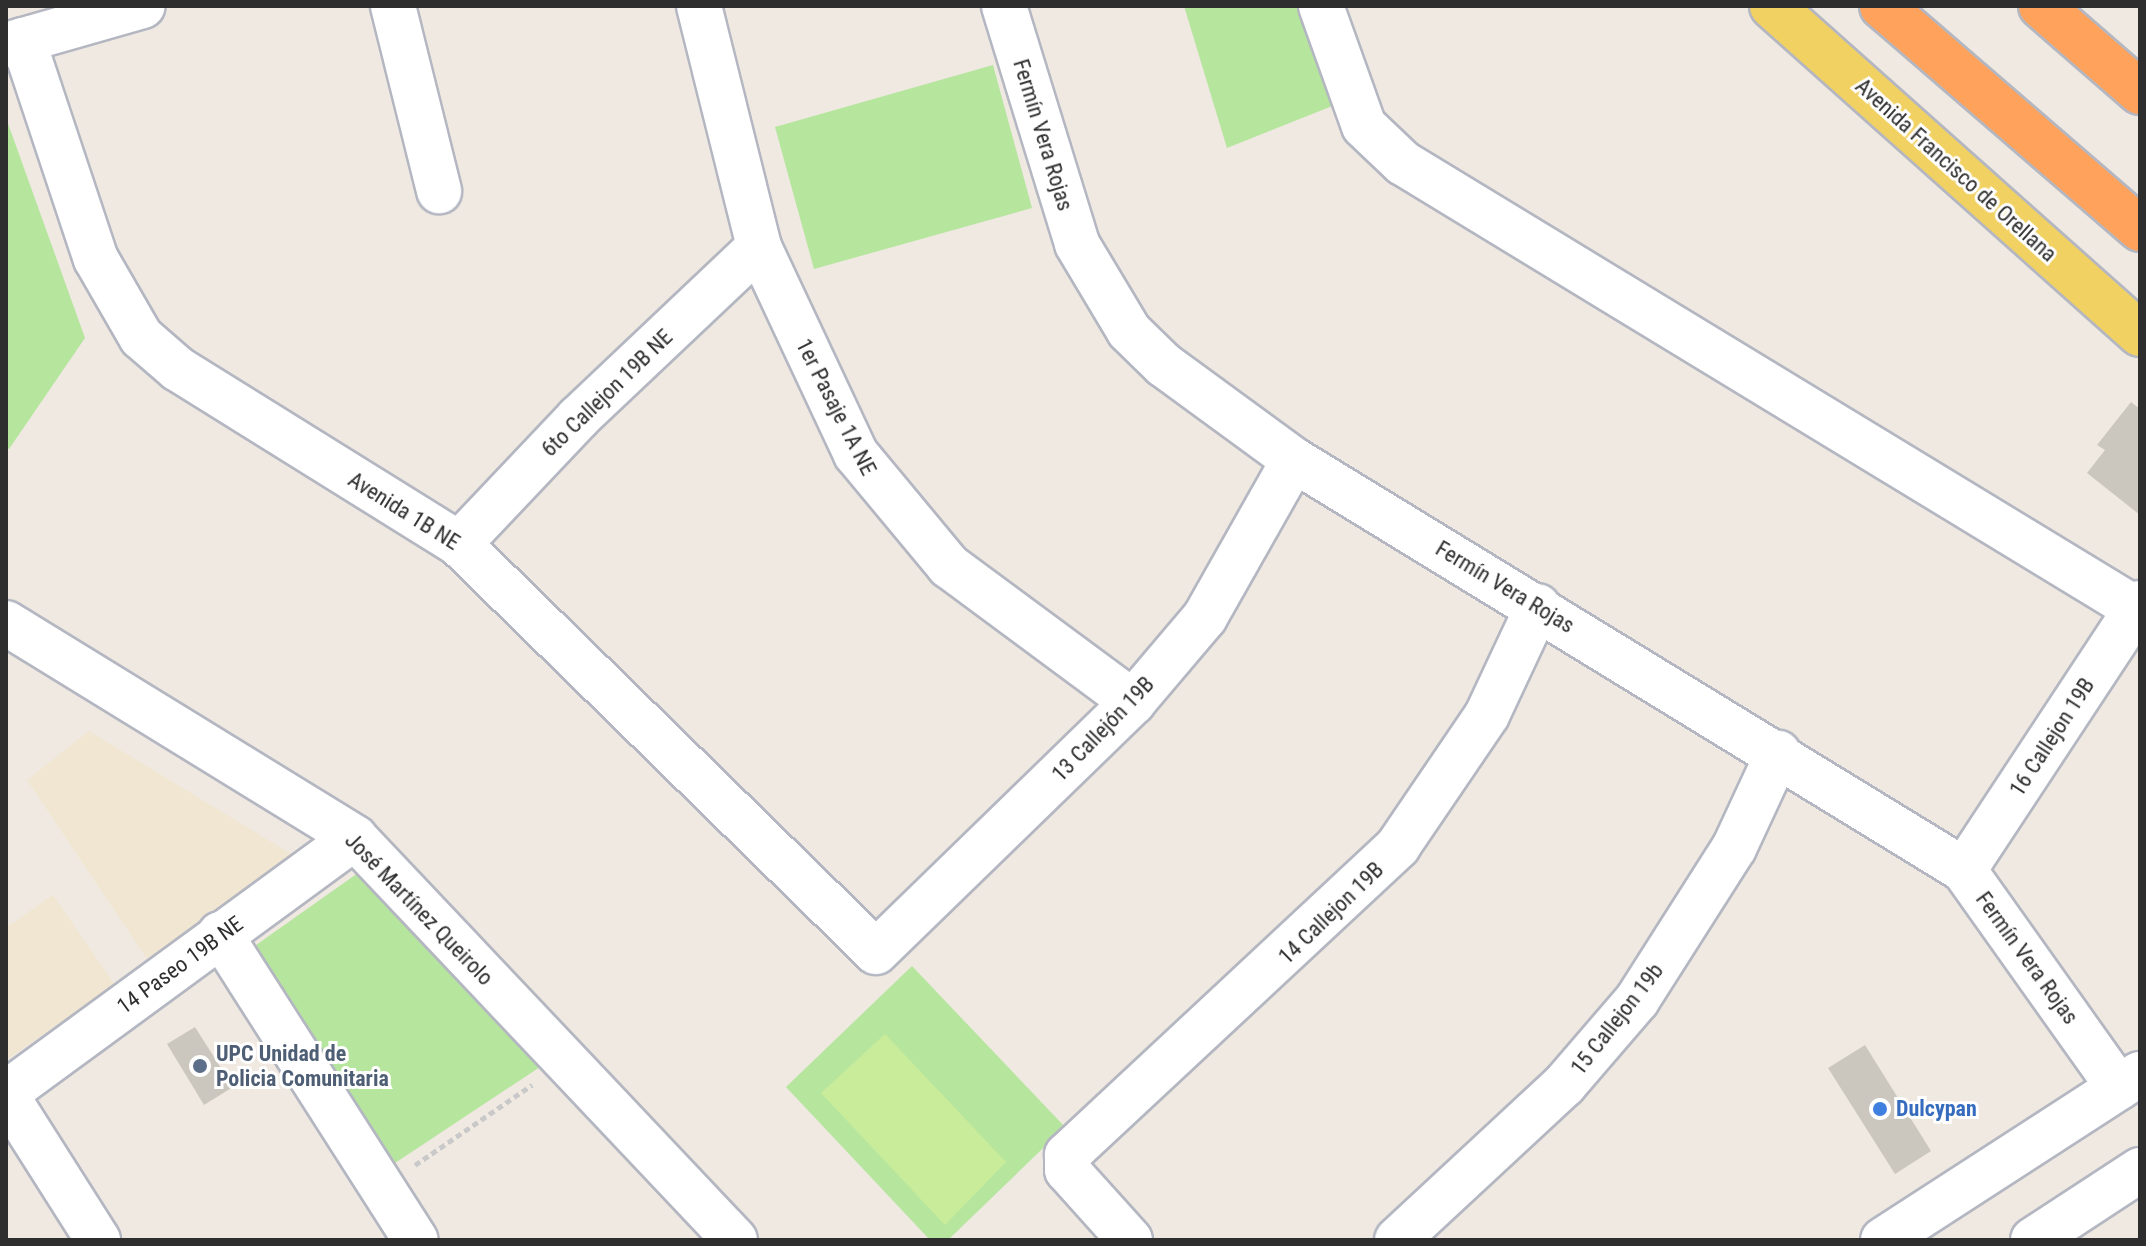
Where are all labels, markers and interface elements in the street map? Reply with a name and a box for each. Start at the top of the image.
street label: Fermín Vera Rojas [1007,56,1079,214]
street label: Avenida Francisco de Orellana [1850,73,2062,267]
street label: 6to Callejon 19B NE [536,324,678,462]
street label: 1er Pasaje 1A NE [790,334,882,480]
street label: Avenida 1B NE [343,466,465,556]
street label: Fermín Vera Rojas [1431,535,1579,639]
street label: 13 Callejón 19B [1046,671,1160,787]
street label: 16 Callejon 19B [2004,673,2100,801]
street label: José Martínez Queirolo [339,827,499,991]
street label: 14 Callejon 19B [1273,856,1389,970]
street label: Fermín Vera Rojas [1970,887,2084,1029]
street label: 14 Paseo 19B NE [112,910,248,1020]
street label: 15 Callejon 19b [1565,958,1669,1080]
place label: UPC Unidad de Policia Comunitaria [216,1040,389,1092]
marker: UPC Unidad de Policia Comunitaria [191,1057,209,1075]
place label: Dulcypan [1896,1096,1977,1122]
marker: Dulcypan [1871,1100,1889,1118]

